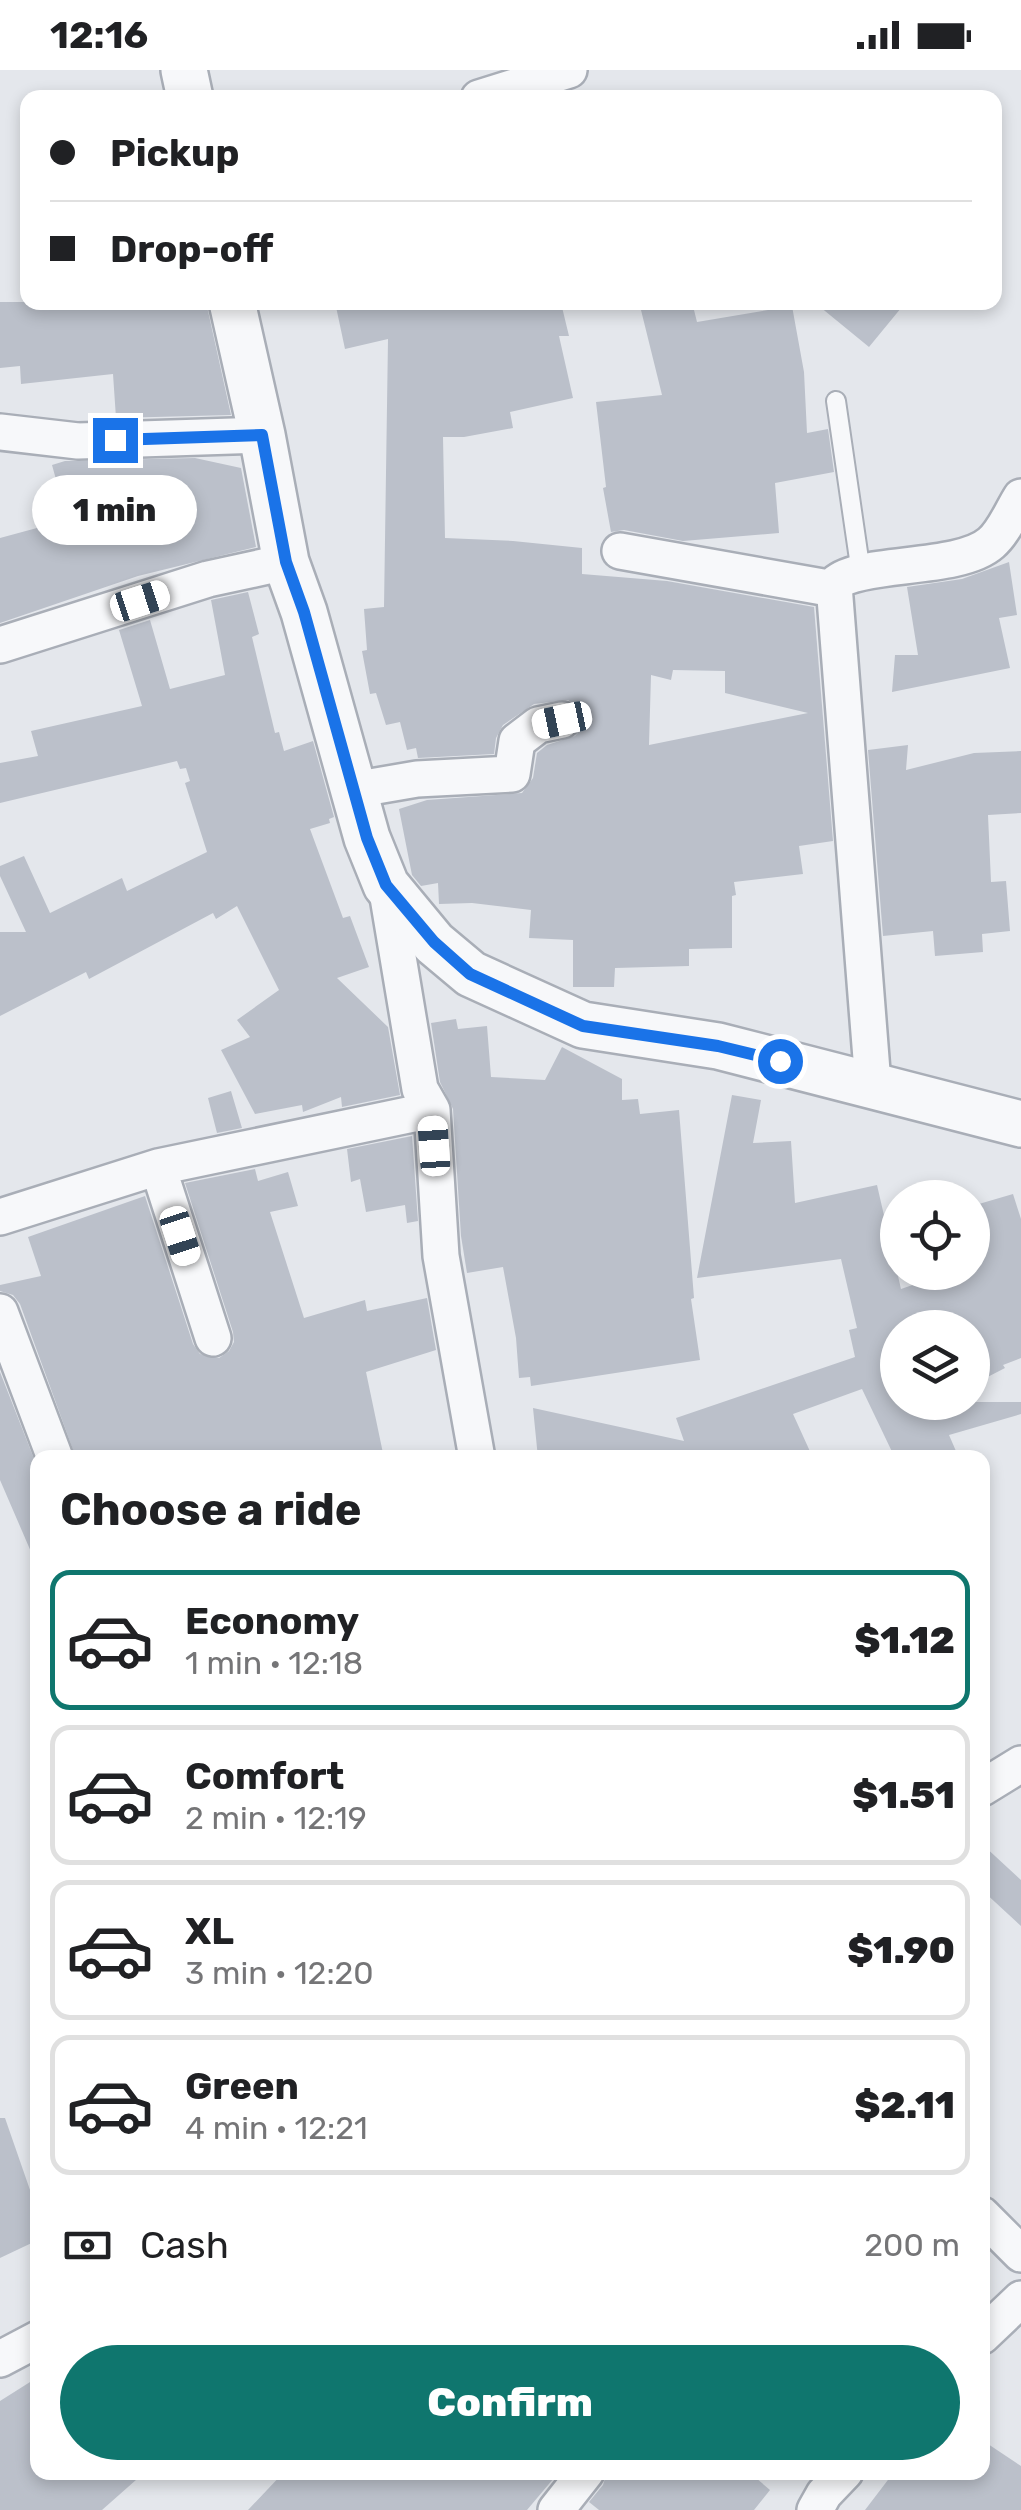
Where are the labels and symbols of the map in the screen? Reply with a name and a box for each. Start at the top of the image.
route end [93,418,138,463]
callout: 1 min [32,475,198,545]
car [107,577,173,625]
car [530,699,594,741]
route start [758,1039,803,1084]
car [417,1115,451,1177]
car [156,1203,204,1269]

